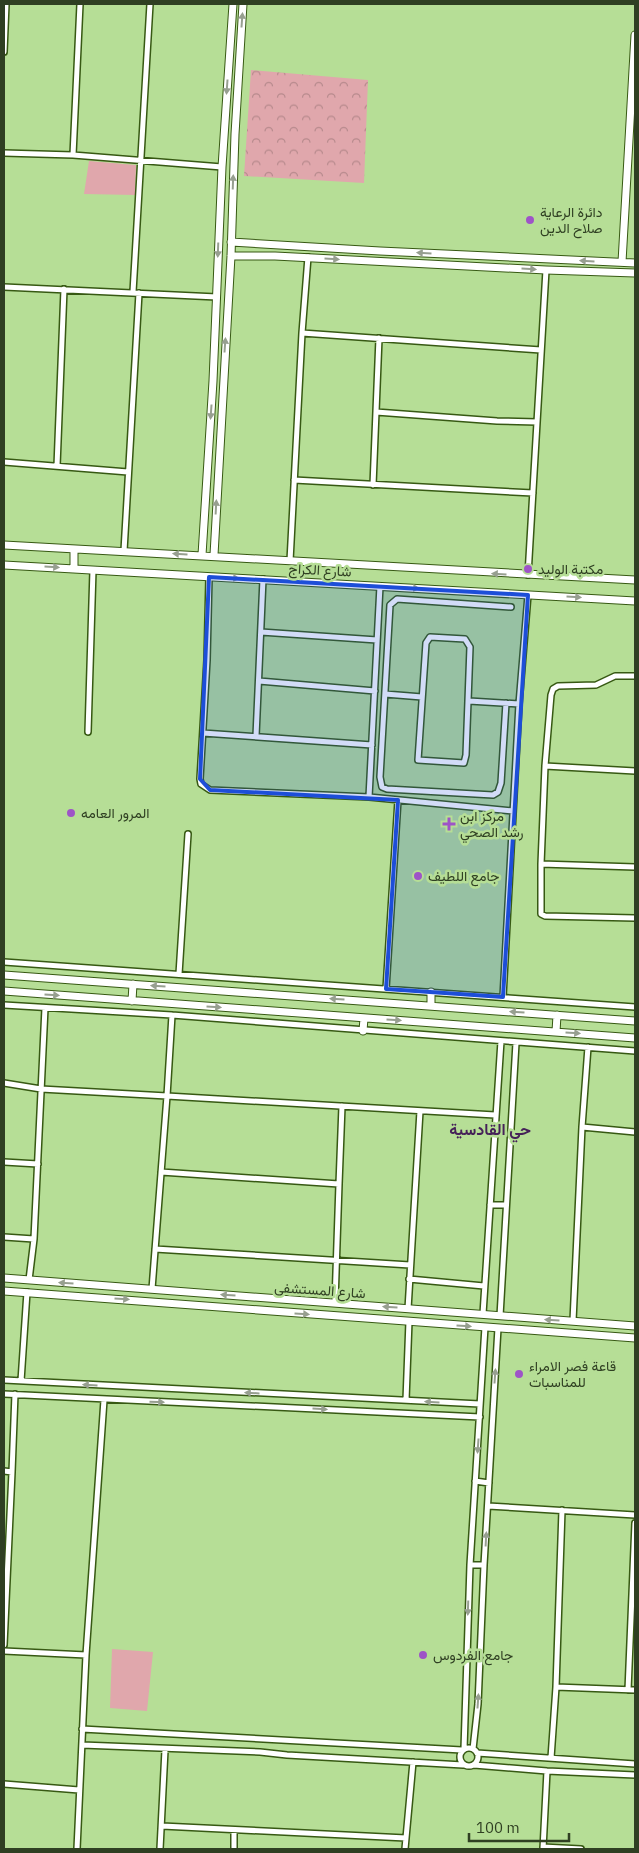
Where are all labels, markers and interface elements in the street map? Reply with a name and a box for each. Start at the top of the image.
one-way arrow [238,12,246,28]
one-way arrow [223,80,231,96]
one-way arrow [229,174,237,190]
place label: دائرة الرعاية صلاح الدين [540,203,603,239]
marker: دائرة الرعاية صلاح الدين [524,214,536,226]
one-way arrow [214,242,222,258]
one-way arrow [416,249,432,257]
one-way arrow [324,255,340,263]
one-way arrow [578,256,594,264]
one-way arrow [522,266,538,274]
one-way arrow [222,336,230,352]
one-way arrow [207,404,215,420]
one-way arrow [213,499,221,515]
one-way arrow [172,550,188,558]
street label: شارع الكراج [288,559,352,583]
place label: مكتبة الوليد [538,560,603,578]
marker: مكتبة الوليد [522,563,534,575]
one-way arrow [45,564,61,572]
one-way arrow [491,569,507,577]
one-way arrow [224,574,240,582]
one-way arrow [404,584,420,592]
one-way arrow [566,594,582,602]
place label: المرور العامه [81,804,150,822]
marker: المرور العامه [65,807,77,819]
place label: مركز ابن رشد الصحي [460,807,524,844]
marker: مركز ابن رشد الصحي [442,817,456,831]
place label: جامع اللطیف [428,867,500,887]
marker: جامع اللطیف [412,870,424,882]
one-way arrow [149,982,165,990]
one-way arrow [45,991,61,999]
one-way arrow [329,995,345,1003]
one-way arrow [207,1003,223,1011]
one-way arrow [509,1008,525,1016]
one-way arrow [386,1017,402,1025]
one-way arrow [566,1029,582,1037]
district label: حي القادسية [449,1119,531,1143]
street label: شارع المستشفى [274,1278,366,1304]
one-way arrow [57,1279,73,1287]
one-way arrow [219,1291,235,1299]
one-way arrow [114,1295,130,1303]
one-way arrow [381,1303,397,1311]
one-way arrow [294,1310,310,1318]
one-way arrow [543,1315,559,1323]
one-way arrow [456,1322,472,1330]
place label: قاعة فصر الامراء للمناسبات [529,1357,616,1391]
one-way arrow [492,1368,500,1384]
marker: قاعة فصر الامراء للمناسبات [513,1368,525,1380]
one-way arrow [81,1380,97,1388]
one-way arrow [244,1388,260,1396]
one-way arrow [424,1397,440,1405]
one-way arrow [150,1398,166,1406]
one-way arrow [312,1405,328,1413]
one-way arrow [473,1438,481,1454]
one-way arrow [482,1530,490,1546]
one-way arrow [464,1600,472,1616]
place label: جامع الفردوس [433,1646,513,1666]
marker: جامع الفردوس [417,1649,429,1661]
one-way arrow [475,1693,483,1709]
scale bar [469,1810,569,1842]
text: 100 m [476,1818,520,1837]

